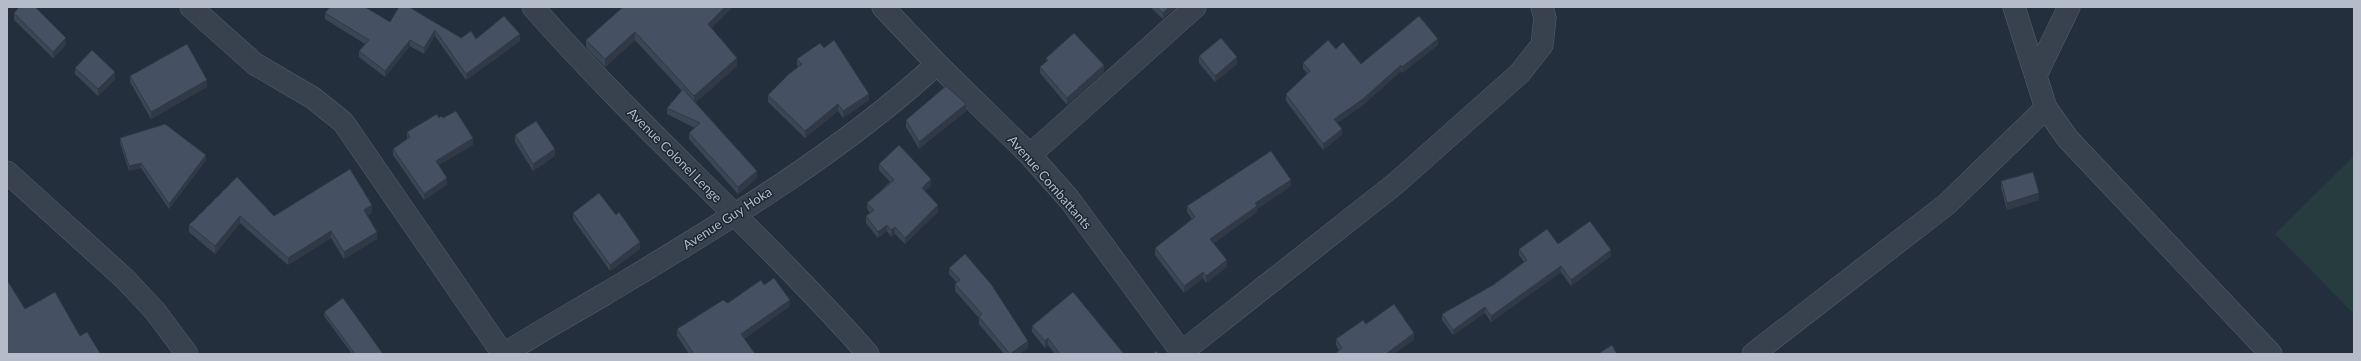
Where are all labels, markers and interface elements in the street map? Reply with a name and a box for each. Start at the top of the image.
street label: Avenue Colonel Lenge [624,104,726,206]
street label: Avenue Combattants [1005,132,1095,233]
street label: Avenue Guy Hoka [680,183,774,253]

